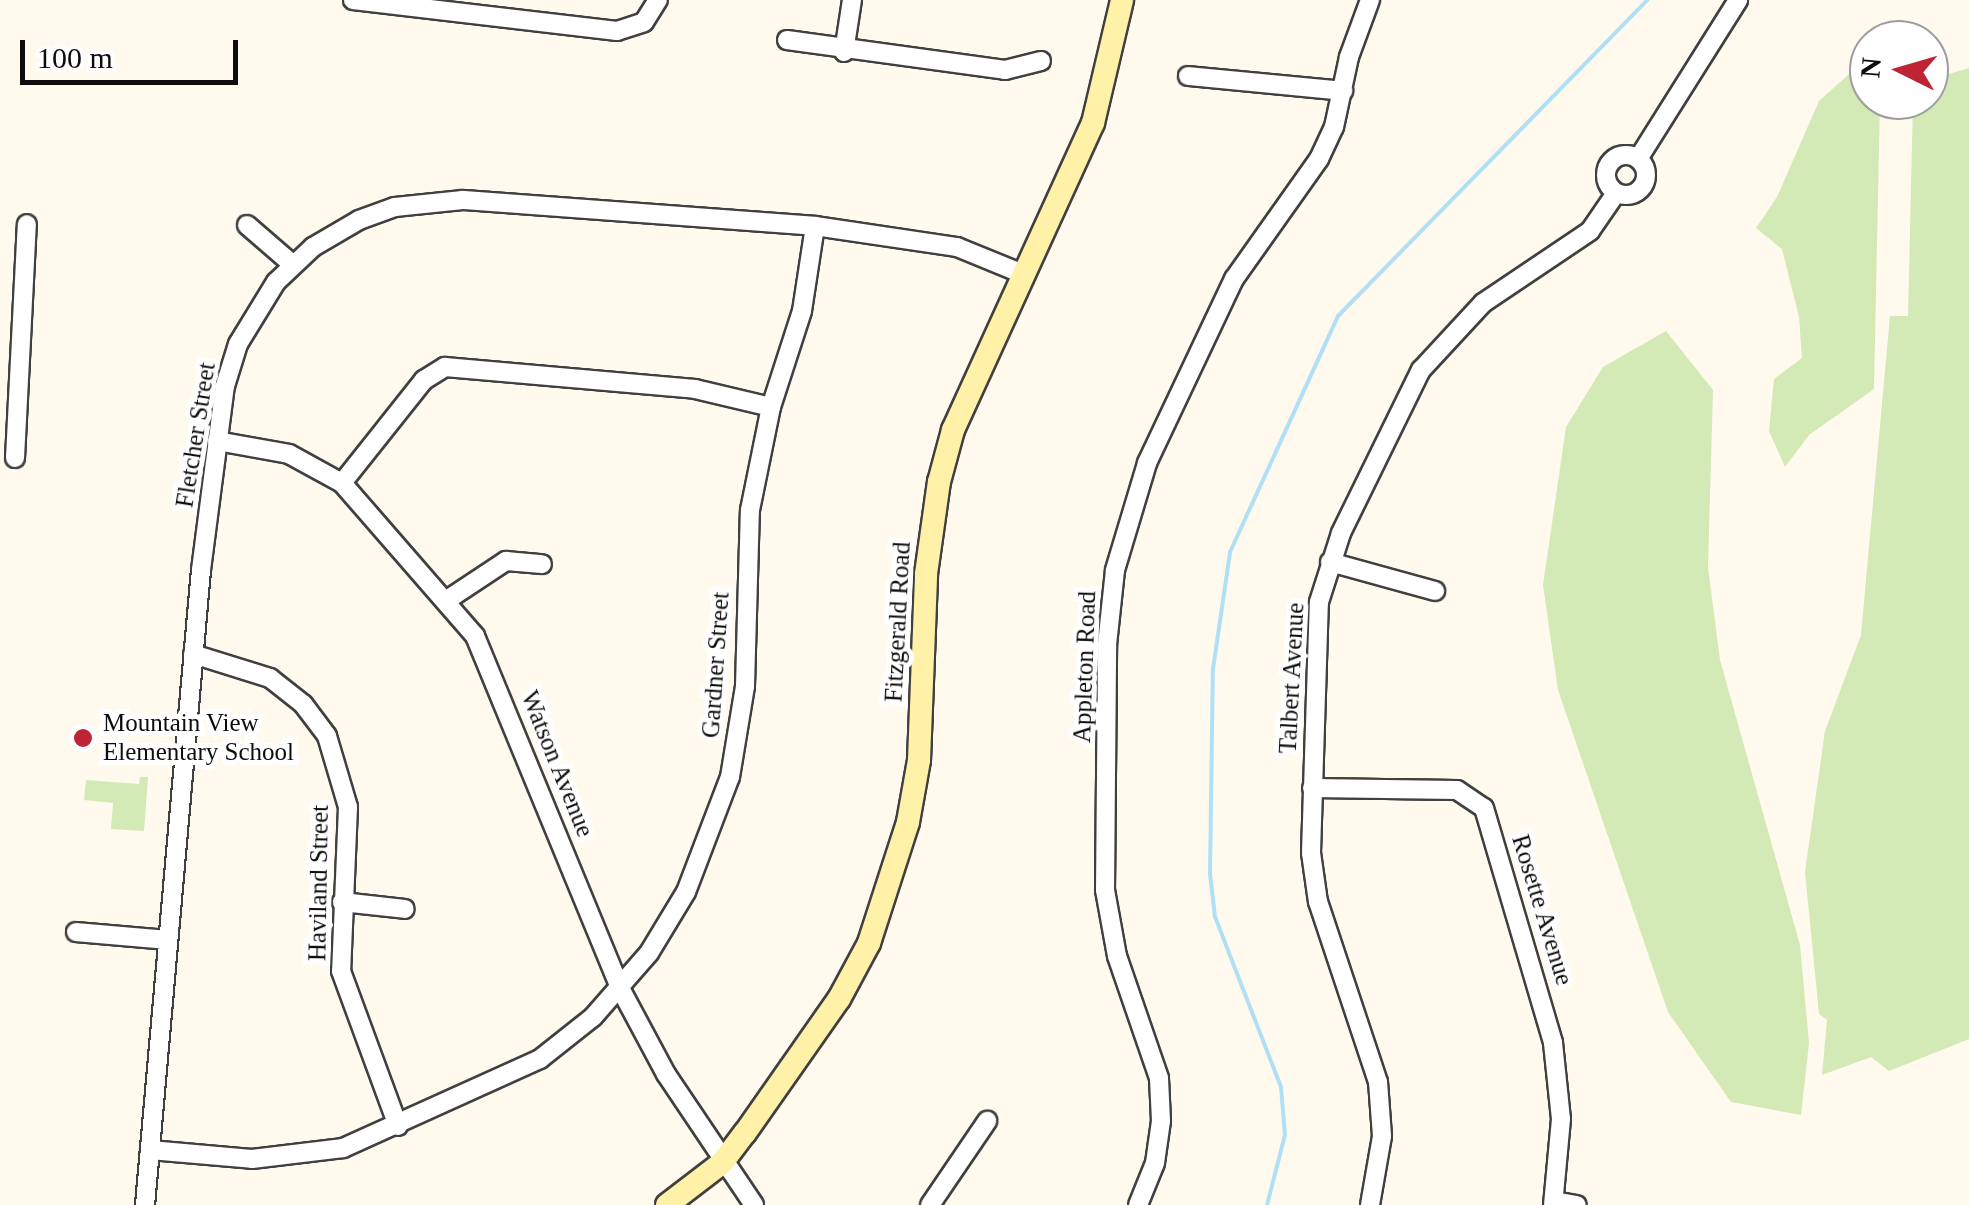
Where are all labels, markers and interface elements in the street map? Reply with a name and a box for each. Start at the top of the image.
scale bar [25,20,242,82]
north arrow [1849,20,1949,120]
text: 100 m [37,41,113,74]
text: N [1854,56,1887,79]
street label: Fletcher Street [170,360,222,510]
street label: Fitzgerald Road [879,541,917,703]
street label: Appleton Road [1067,590,1103,744]
street label: Gardner Street [696,591,736,739]
street label: Talbert Avenue [1273,601,1311,755]
street label: Watson Avenue [514,686,600,842]
place label: Mountain View Elementary School [103,709,294,768]
marker: Mountain View Elementary School [72,727,94,749]
street label: Haviland Street [303,805,335,961]
street label: Rosette Avenue [1505,830,1579,990]

